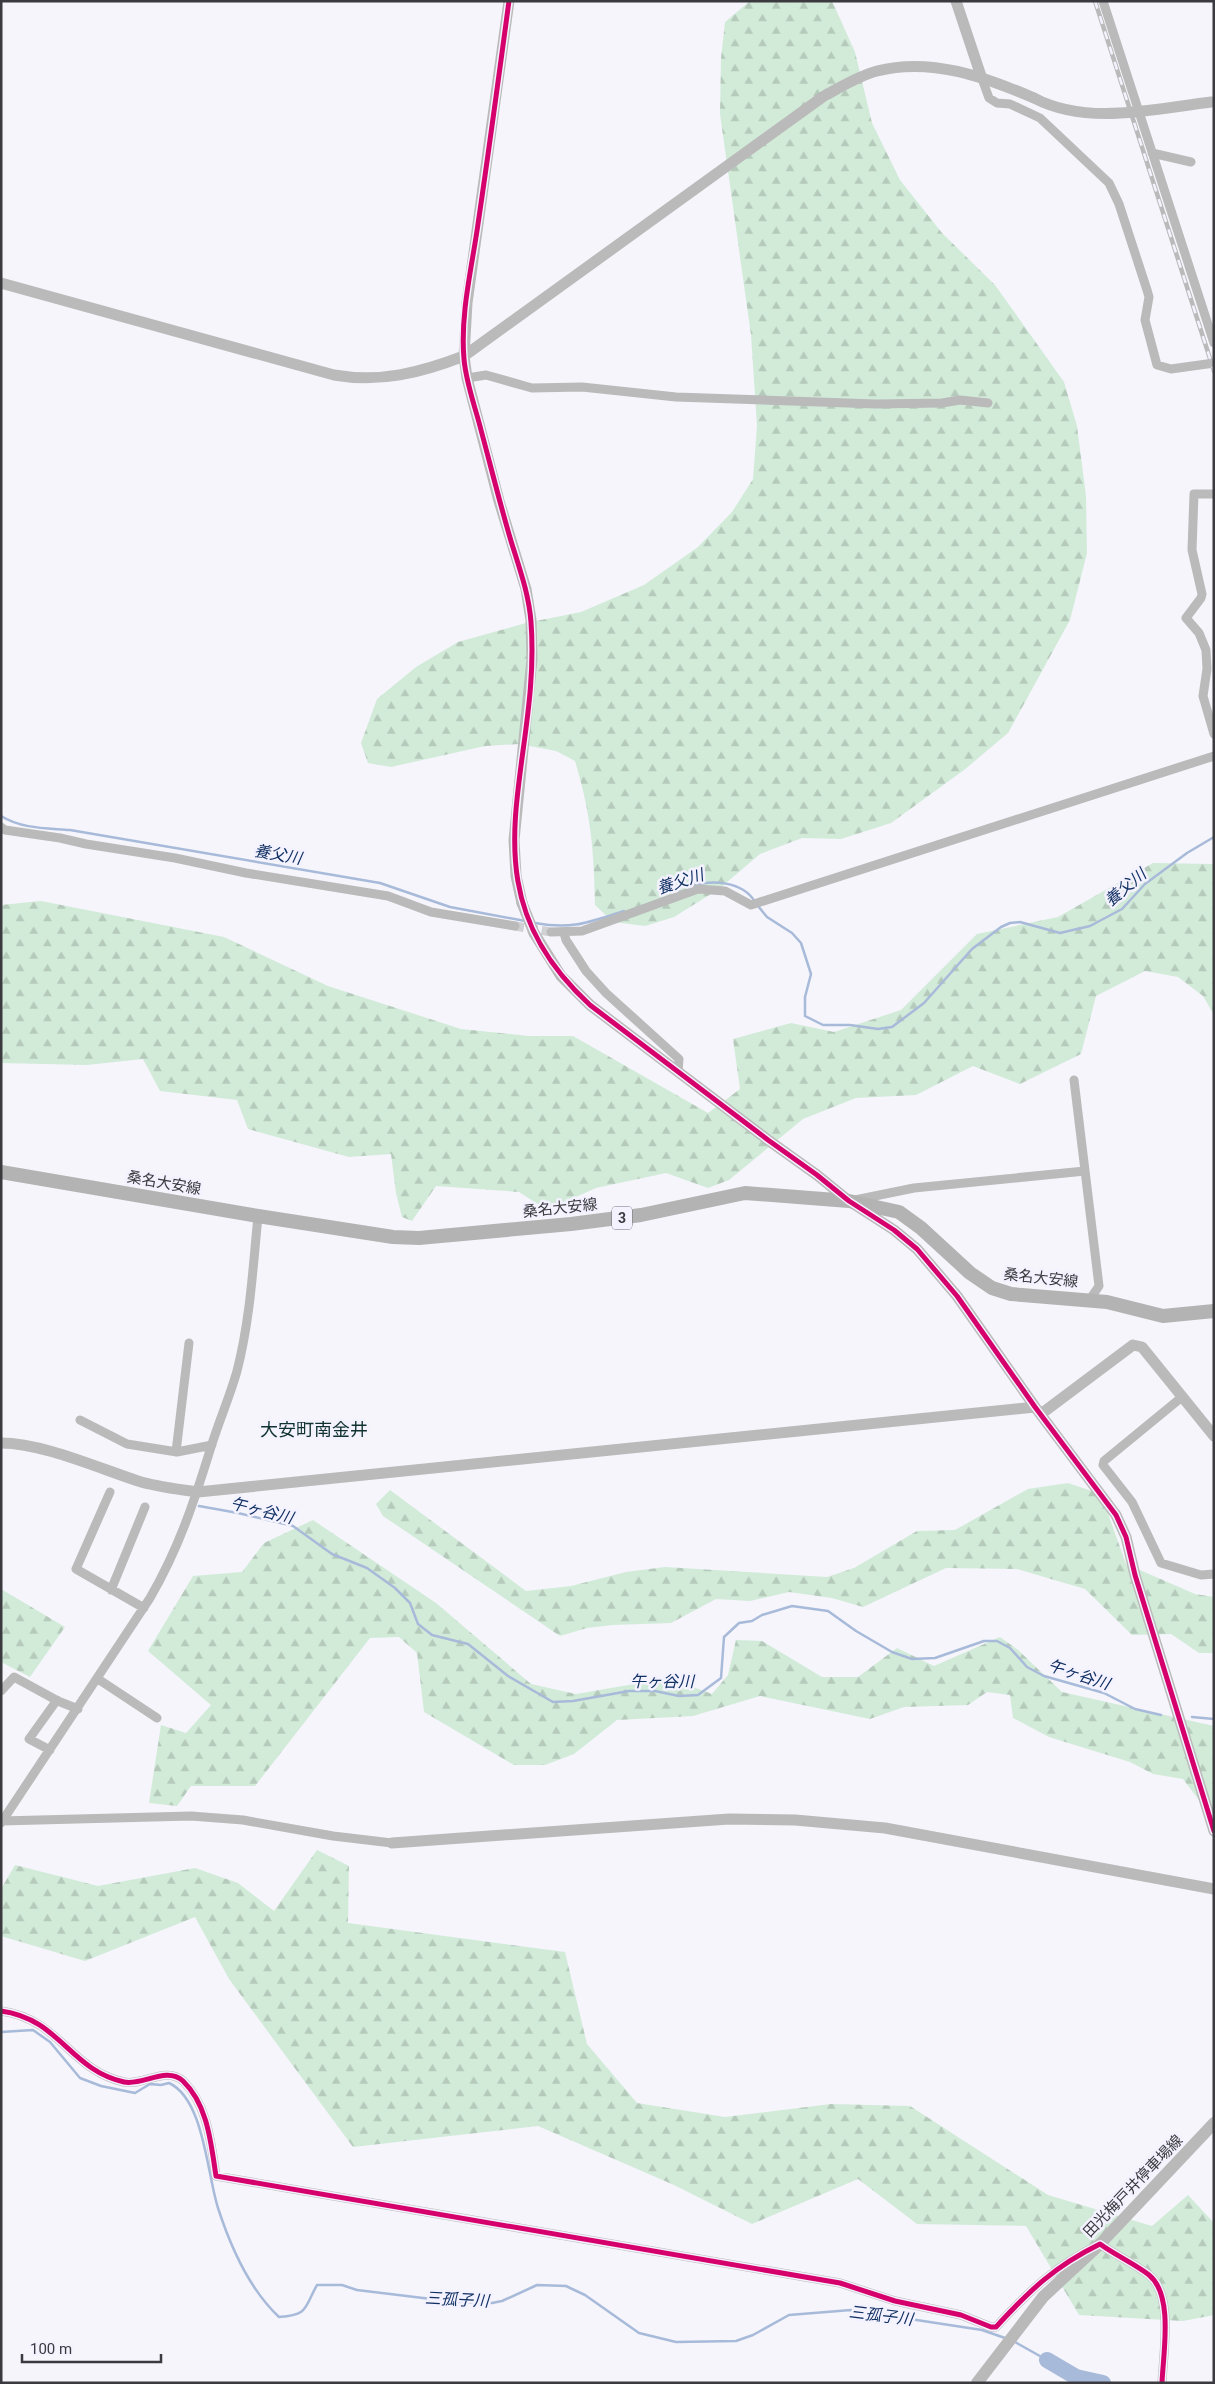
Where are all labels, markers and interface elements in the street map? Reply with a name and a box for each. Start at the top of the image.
water label: 養父川 [253,841,305,868]
water label: 養父川 [1101,863,1151,910]
water label: 養父川 [654,864,708,898]
street label: 桑名大安線 [125,1168,203,1198]
street label: 桑名大安線 [522,1195,598,1221]
road number: 3 [612,1206,632,1230]
street label: 桑名大安線 [1003,1265,1079,1291]
district label: 大安町南金井 [260,1419,368,1440]
water label: 午ヶ谷川 [229,1494,297,1528]
water label: 午ヶ谷川 [1045,1656,1114,1694]
water label: 午ヶ谷川 [630,1672,696,1691]
street label: 田光梅戸井停車場線 [1080,2131,1186,2241]
water label: 三孤子川 [425,2288,491,2311]
water label: 三孤子川 [848,2302,916,2329]
scale bar [22,2332,161,2364]
text: 100 m [30,2340,72,2358]

